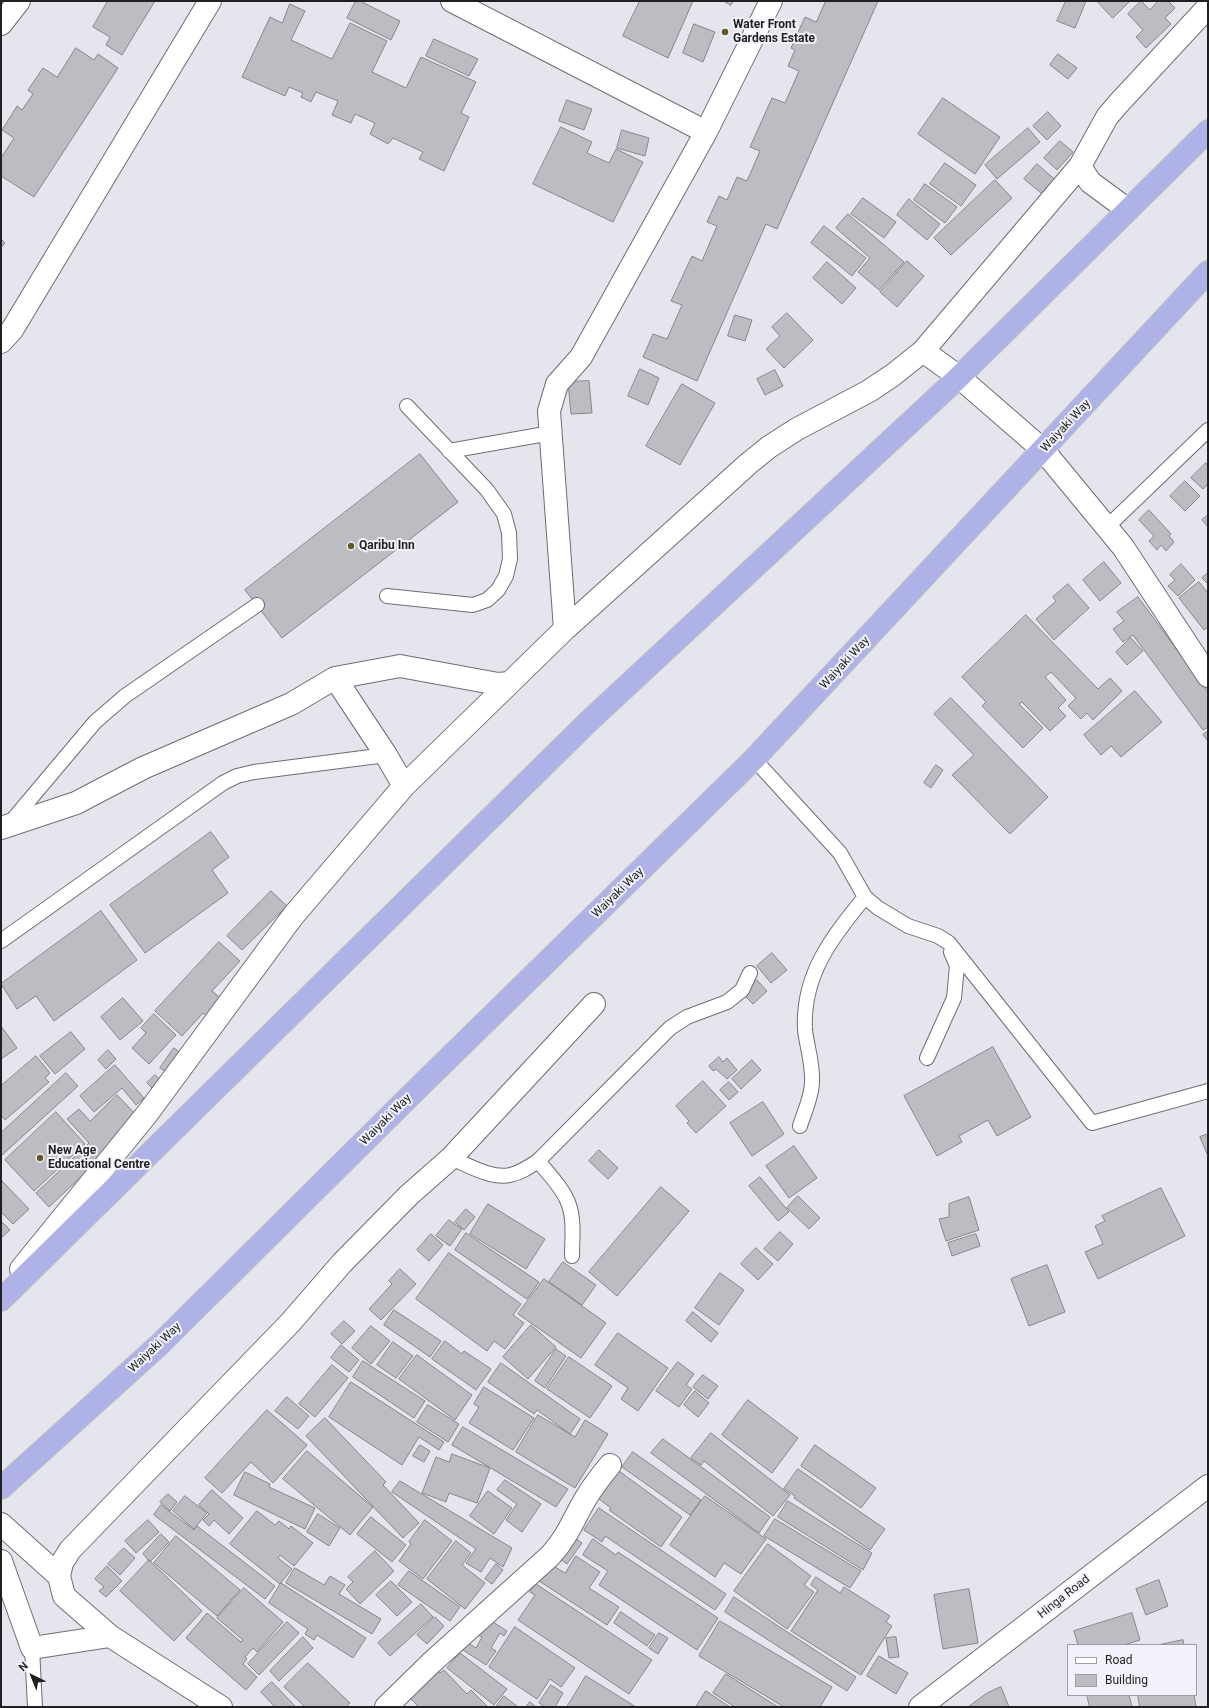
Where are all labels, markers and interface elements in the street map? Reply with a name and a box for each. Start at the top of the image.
place label: Water Front Gardens Estate [733,18,815,46]
marker: Water Front Gardens Estate [720,27,730,37]
street label: Waiyaki Way [1038,397,1094,455]
place label: Qaribu Inn [359,539,415,553]
marker: Qaribu Inn [346,541,356,551]
street label: Waiyaki Way [817,634,873,692]
street label: Waiyaki Way [589,865,647,921]
street label: Waiyaki Way [357,1091,415,1149]
place label: New Age Educational Centre [48,1144,150,1172]
marker: New Age Educational Centre [35,1153,45,1163]
street label: Waiyaki Way [126,1320,184,1376]
street label: Hinga Road [1035,1572,1093,1622]
legend [1067,1644,1197,1696]
text: Road [1105,1653,1133,1667]
north arrow [12,1656,52,1696]
text: N [16,1659,31,1674]
text: Building [1105,1673,1148,1687]

